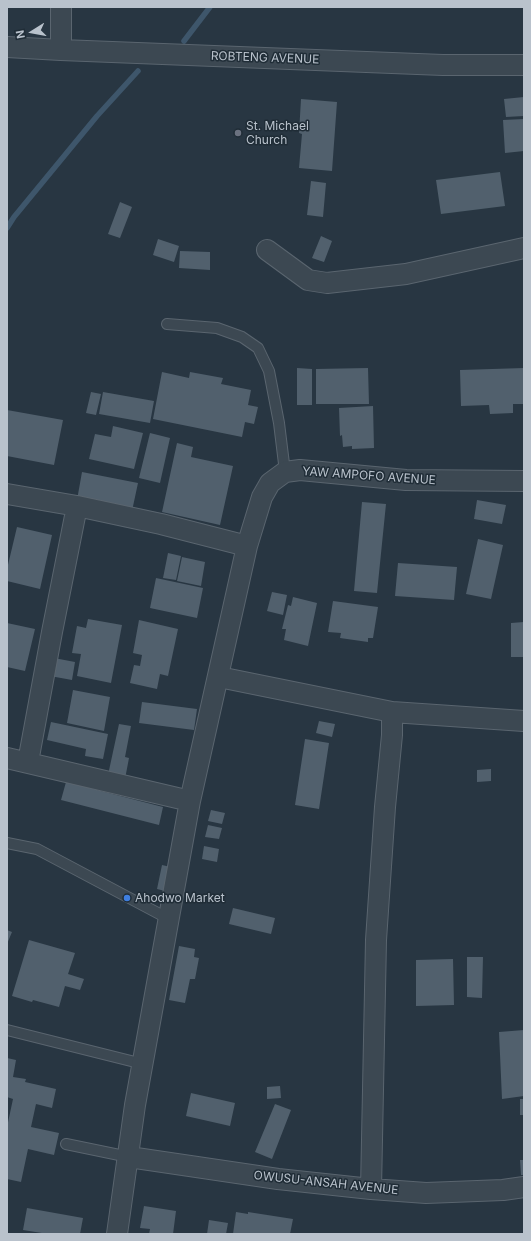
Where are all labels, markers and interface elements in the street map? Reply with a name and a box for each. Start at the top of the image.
north arrow [12,12,52,52]
text: N [13,29,28,40]
street label: ROBTENG AVENUE [211,49,319,67]
place label: St. Michael Church [246,119,309,147]
marker: St. Michael Church [233,128,243,138]
street label: YAW AMPOFO AVENUE [302,464,436,488]
place label: Ahodwo Market [135,891,225,905]
marker: Ahodwo Market [122,893,132,903]
street label: OWUSU-ANSAH AVENUE [253,1168,399,1198]

